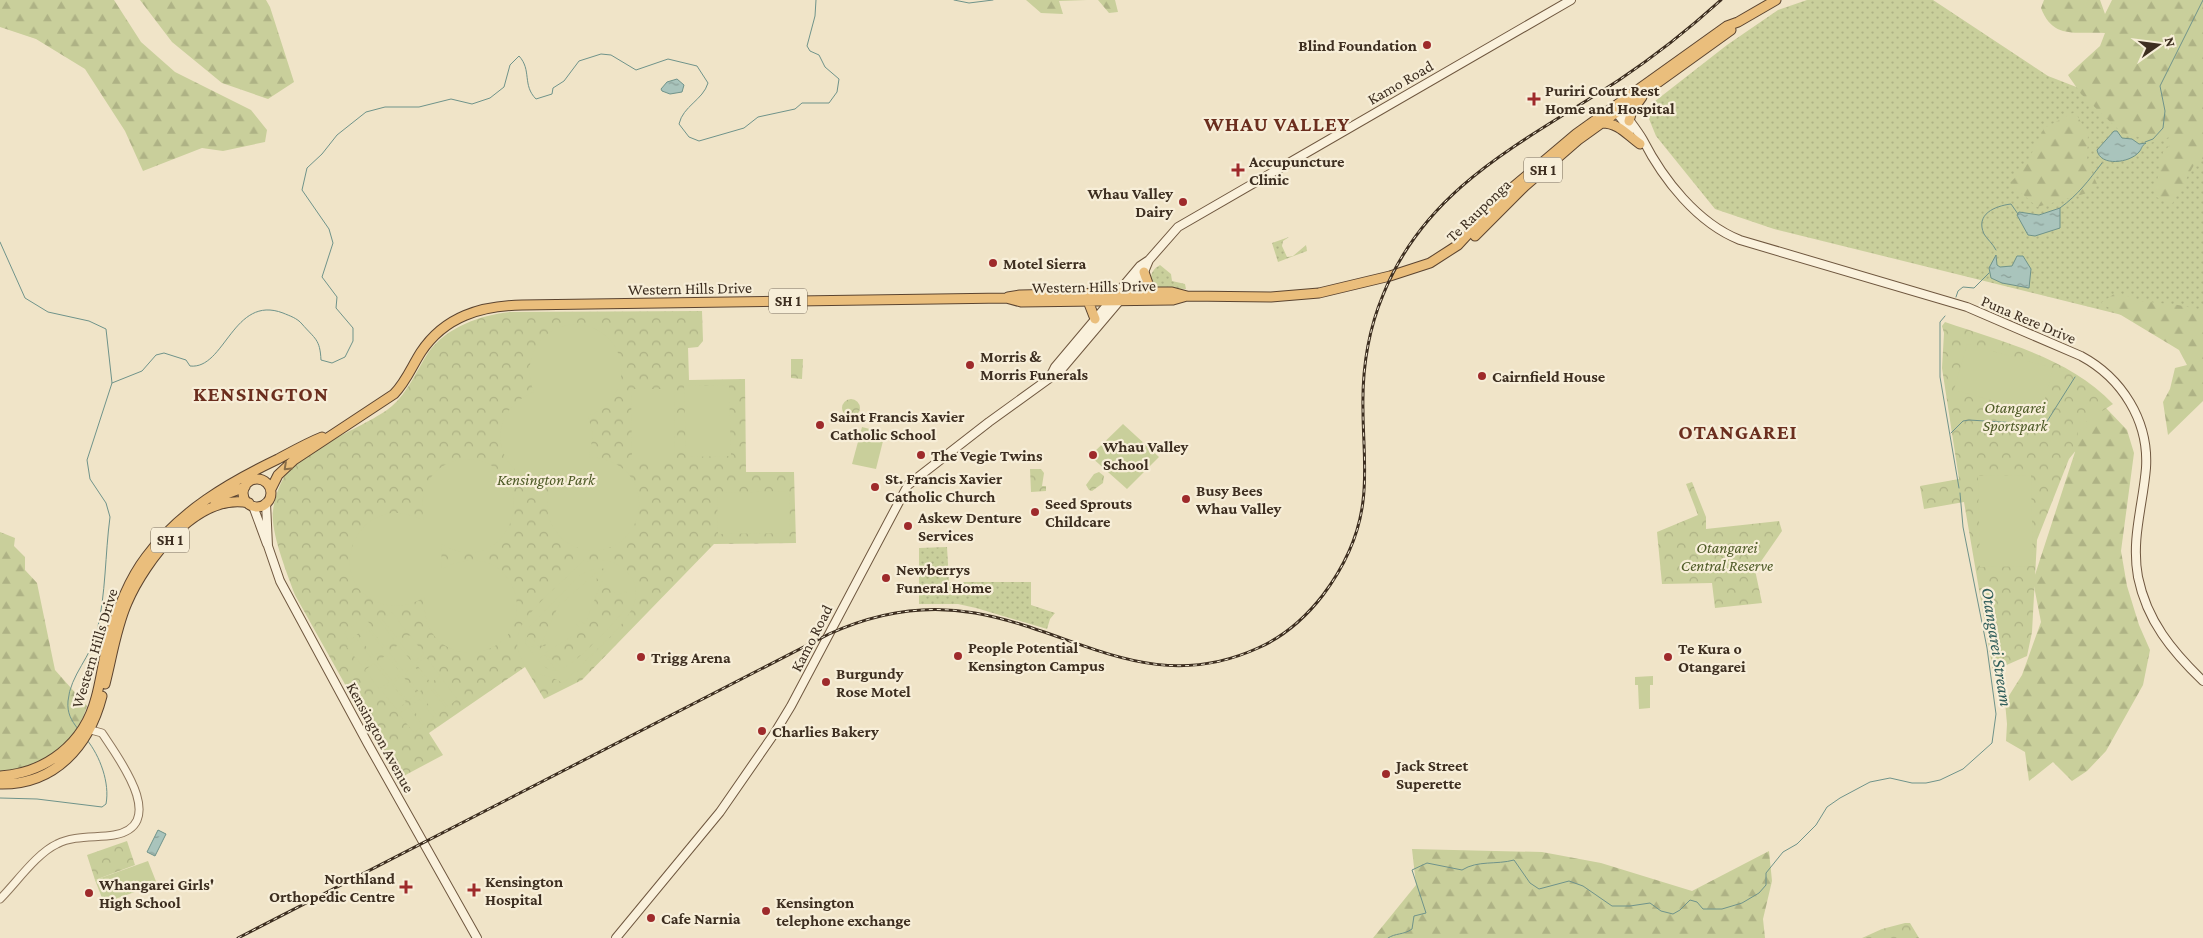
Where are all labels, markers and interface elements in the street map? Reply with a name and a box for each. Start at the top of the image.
north arrow [2133,20,2183,70]
text: N [2162,35,2180,49]
place label: Blind Foundation [1298,37,1417,54]
marker: Blind Foundation [1421,39,1433,51]
street label: Kamo Road [1365,57,1436,108]
place label: Puriri Court Rest Home and Hospital [1545,82,1675,117]
marker: Puriri Court Rest Home and Hospital [1527,92,1541,106]
district label: WHAU VALLEY [1203,112,1350,136]
place label: Accupuncture Clinic [1248,153,1345,188]
road number: SH 1 [1524,158,1562,182]
marker: Accupuncture Clinic [1231,163,1245,177]
street label: Te Rauponga [1443,175,1515,246]
place label: Whau Valley Dairy [1087,185,1173,220]
marker: Whau Valley Dairy [1177,196,1189,208]
place label: Motel Sierra [1003,255,1087,272]
marker: Motel Sierra [987,257,999,269]
street label: Western Hills Drive [1032,277,1156,296]
street label: Western Hills Drive [628,279,752,298]
road number: SH 1 [769,288,807,314]
street label: Puna Rere Drive [1979,292,2079,347]
place label: Morris & Morris Funerals [980,348,1089,383]
marker: Morris & Morris Funerals [964,359,976,371]
place label: Cairnfield House [1492,368,1606,385]
marker: Cairnfield House [1476,370,1488,382]
district label: KENSINGTON [193,382,329,406]
park label: Otangarei Sportspark [1983,399,2048,435]
place label: Saint Francis Xavier Catholic School [830,408,965,443]
marker: Saint Francis Xavier Catholic School [814,419,826,431]
district label: OTANGAREI [1678,420,1798,444]
place label: Whau Valley School [1102,438,1189,473]
place label: The Vegie Twins [931,447,1043,464]
marker: The Vegie Twins [915,449,927,461]
marker: Whau Valley School [1087,449,1099,461]
one-way arrow [283,461,292,470]
place label: St. Francis Xavier Catholic Church [885,470,1003,505]
park label: Kensington Park [497,471,596,489]
marker: St. Francis Xavier Catholic Church [869,481,881,493]
place label: Busy Bees Whau Valley [1195,482,1282,517]
marker: Busy Bees Whau Valley [1180,493,1192,505]
place label: Seed Sprouts Childcare [1045,495,1133,530]
marker: Seed Sprouts Childcare [1029,506,1041,518]
place label: Askew Denture Services [917,509,1022,544]
marker: Askew Denture Services [902,520,914,532]
road number: SH 1 [151,528,189,552]
park label: Otangarei Central Reserve [1681,539,1773,574]
place label: Newberrys Funeral Home [896,561,992,596]
marker: Newberrys Funeral Home [880,572,892,584]
street label: Western Hills Drive [68,586,121,710]
water label: Otangarei Stream [1978,586,2016,708]
street label: Kamo Road [787,601,836,674]
place label: People Potential Kensington Campus [968,639,1105,674]
place label: Te Kura o Otangarei [1678,640,1746,675]
place label: Trigg Arena [651,649,731,666]
marker: People Potential Kensington Campus [952,650,964,662]
marker: Trigg Arena [635,651,647,663]
marker: Te Kura o Otangarei [1662,651,1674,663]
place label: Burgundy Rose Motel [836,665,911,700]
marker: Burgundy Rose Motel [820,676,832,688]
street label: Kensington Avenue [342,679,418,796]
place label: Charlies Bakery [772,723,879,740]
marker: Charlies Bakery [756,725,768,737]
place label: Jack Street Superette [1394,757,1468,792]
marker: Jack Street Superette [1380,768,1392,780]
place label: Northland Orthopedic Centre [269,870,396,905]
place label: Kensington Hospital [485,873,563,908]
place label: Whangarei Girls' High School [98,876,214,911]
marker: Northland Orthopedic Centre [399,880,413,894]
marker: Kensington Hospital [467,883,481,897]
marker: Whangarei Girls' High School [83,887,95,899]
place label: Kensington telephone exchange [776,894,911,929]
marker: Kensington telephone exchange [760,905,772,917]
place label: Cafe Narnia [661,910,741,927]
marker: Cafe Narnia [645,912,657,924]

